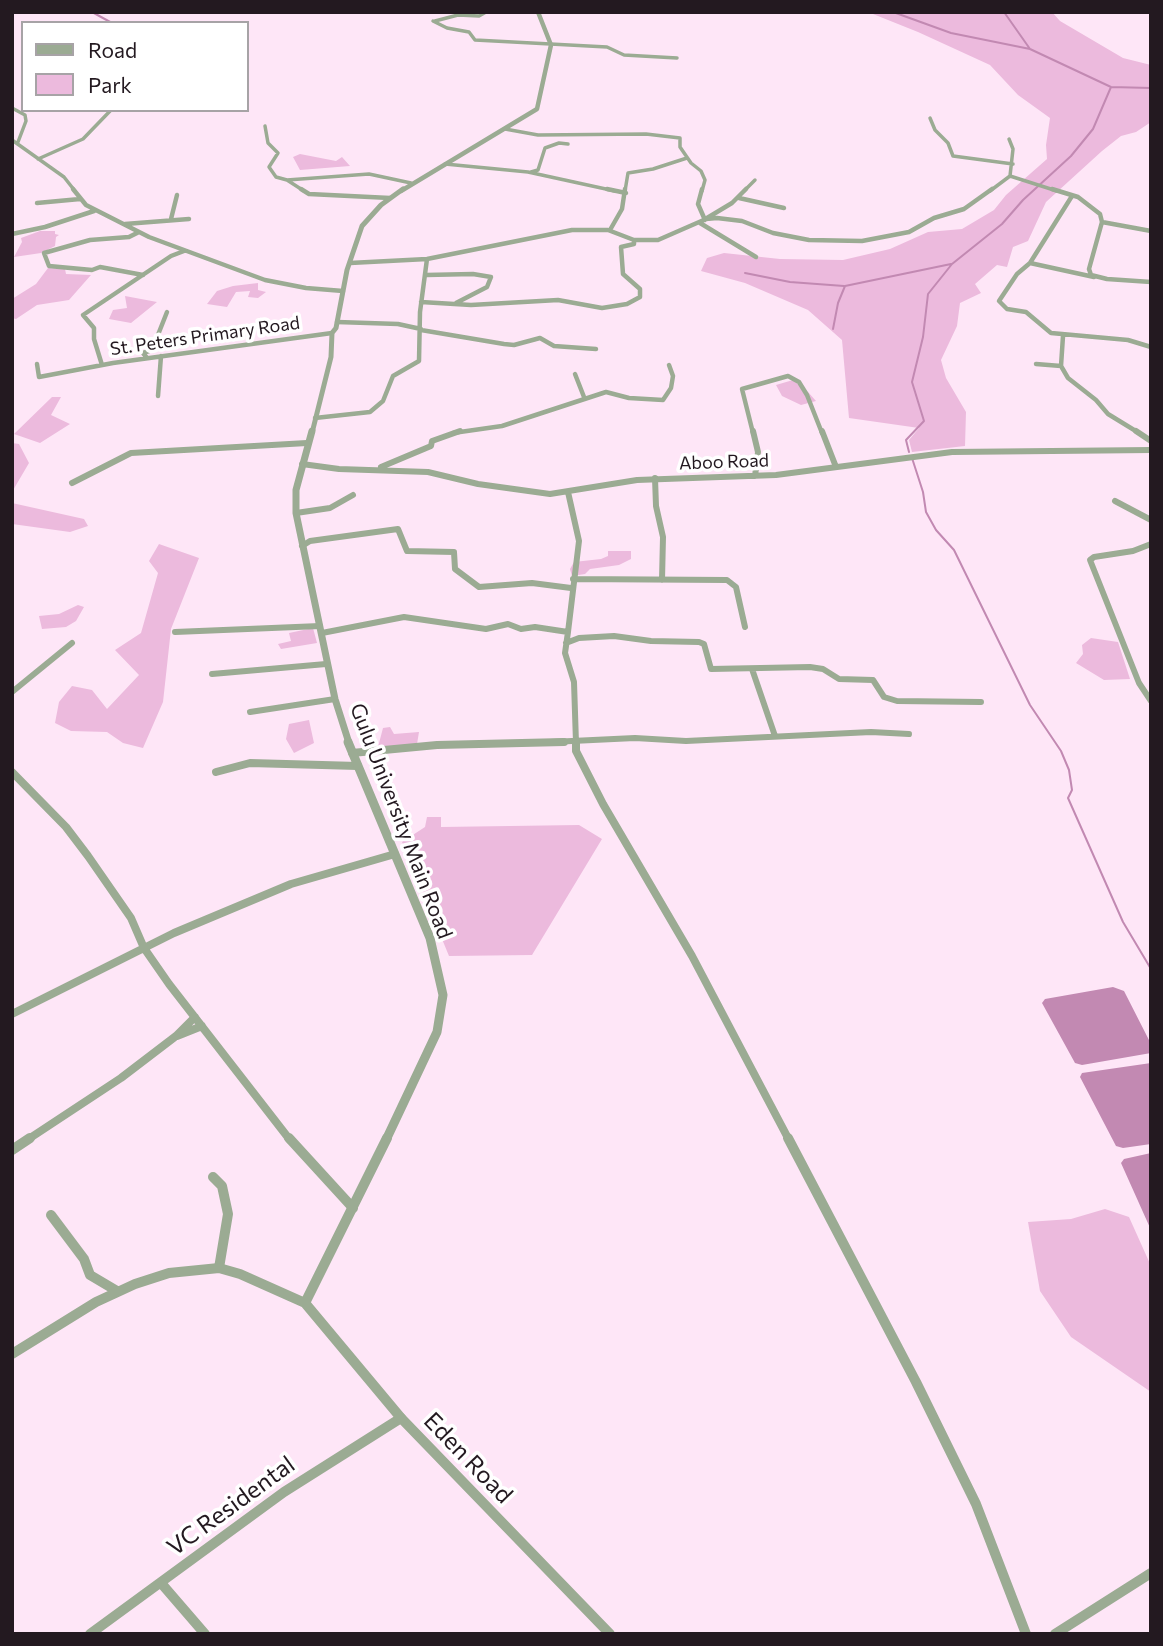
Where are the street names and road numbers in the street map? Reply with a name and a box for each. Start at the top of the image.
street label: St. Peters Primary Road [109,312,301,360]
street label: Aboo Road [679,450,769,474]
street label: Gulu University Main Road [344,700,458,942]
street label: Eden Road [418,1407,518,1509]
street label: VC Residental [162,1450,300,1562]

